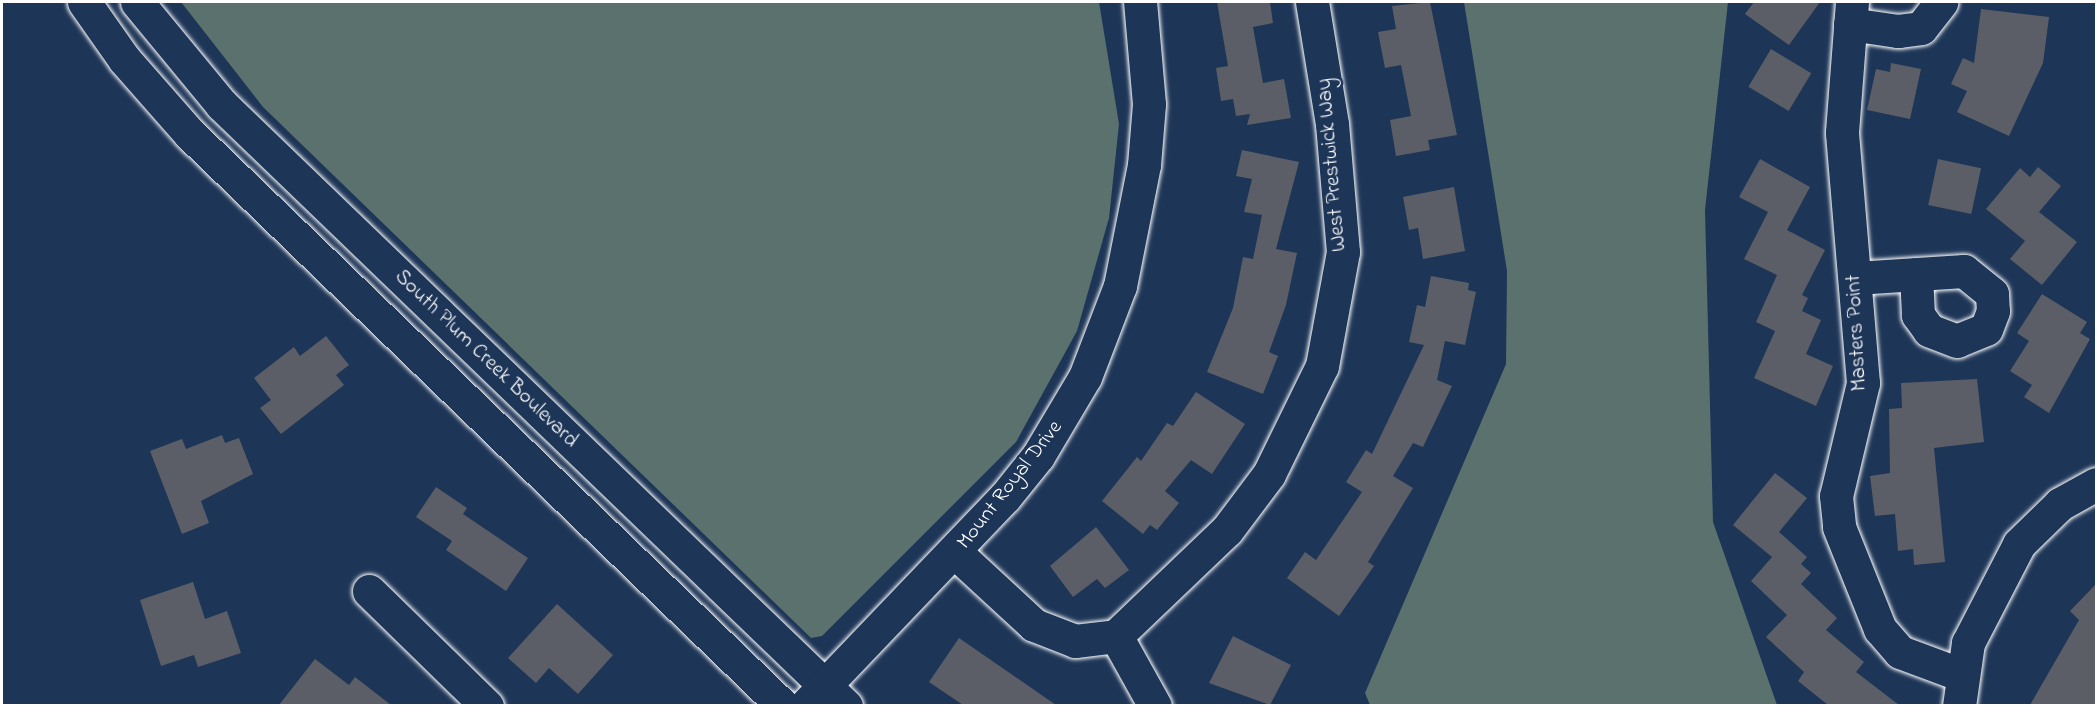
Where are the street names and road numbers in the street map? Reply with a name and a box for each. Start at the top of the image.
street label: West Prestwick Way [1312,77,1352,253]
street label: South Plum Creek Boulevard [389,265,583,453]
street label: Masters Point [1841,274,1873,392]
street label: Mount Royal Drive [952,416,1068,554]

